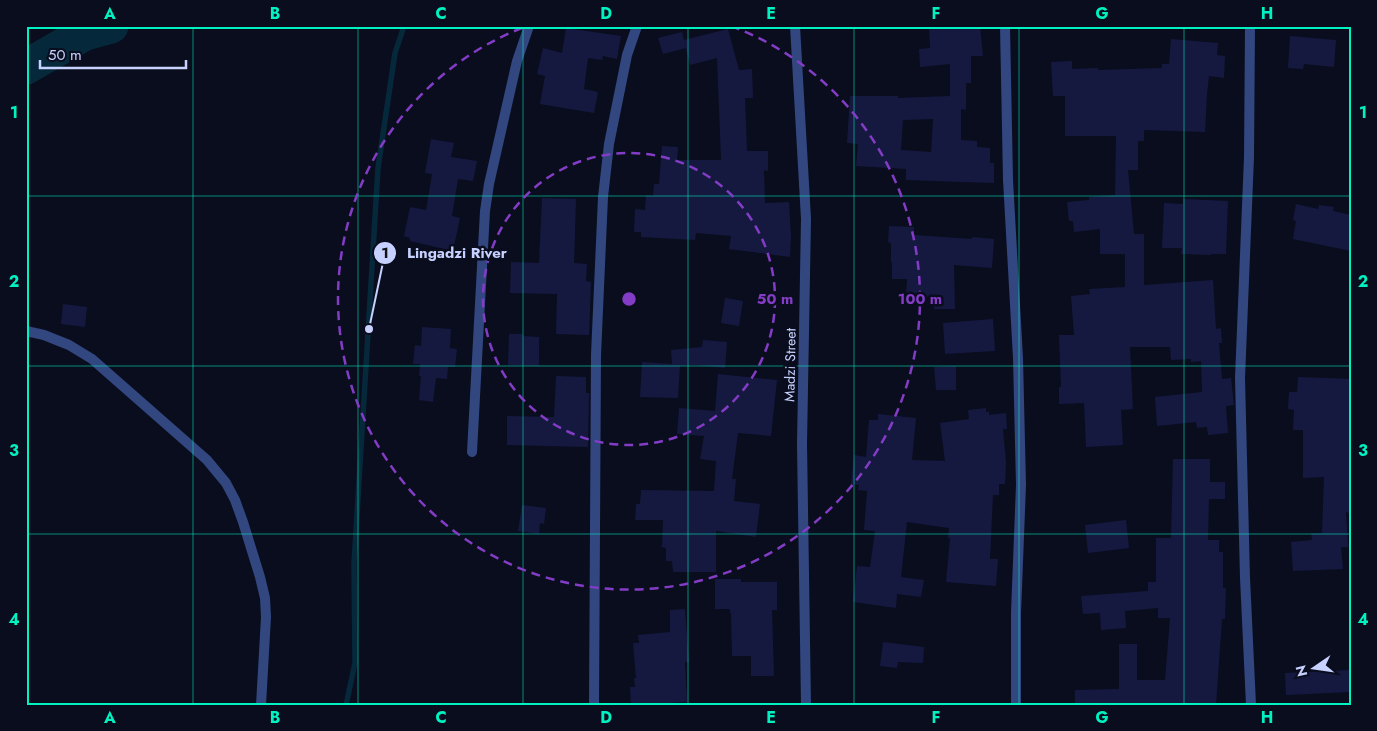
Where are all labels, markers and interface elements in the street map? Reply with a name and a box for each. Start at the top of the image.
text: A [103,2,116,25]
text: B [270,2,280,25]
text: C [435,2,447,25]
text: D [600,2,612,25]
text: E [766,2,776,25]
text: F [932,2,940,25]
text: G [1095,2,1109,25]
text: H [1261,2,1273,25]
scale bar [40,38,186,70]
text: 50 m [48,44,82,66]
text: 1 [10,101,18,124]
text: 1 [1359,101,1367,124]
callout: Lingadzi River [372,238,517,268]
text: 1 [381,242,389,264]
text: Lingadzi River [407,242,508,264]
text: 2 [9,270,19,293]
text: 2 [1358,270,1368,293]
text: 50 m [757,288,793,310]
text: 100 m [898,288,942,310]
centre of rings [620,290,638,308]
street label: Madzi Street [779,327,801,402]
text: 3 [9,439,19,462]
text: 3 [1358,439,1368,462]
text: 4 [8,608,20,631]
text: 4 [1357,608,1369,631]
north arrow [1290,644,1340,694]
text: N [1290,663,1312,679]
text: A [103,706,116,729]
text: B [270,706,280,729]
text: C [435,706,447,729]
text: D [600,706,612,729]
text: E [766,706,776,729]
text: F [932,706,940,729]
text: G [1095,706,1109,729]
text: H [1261,706,1273,729]

